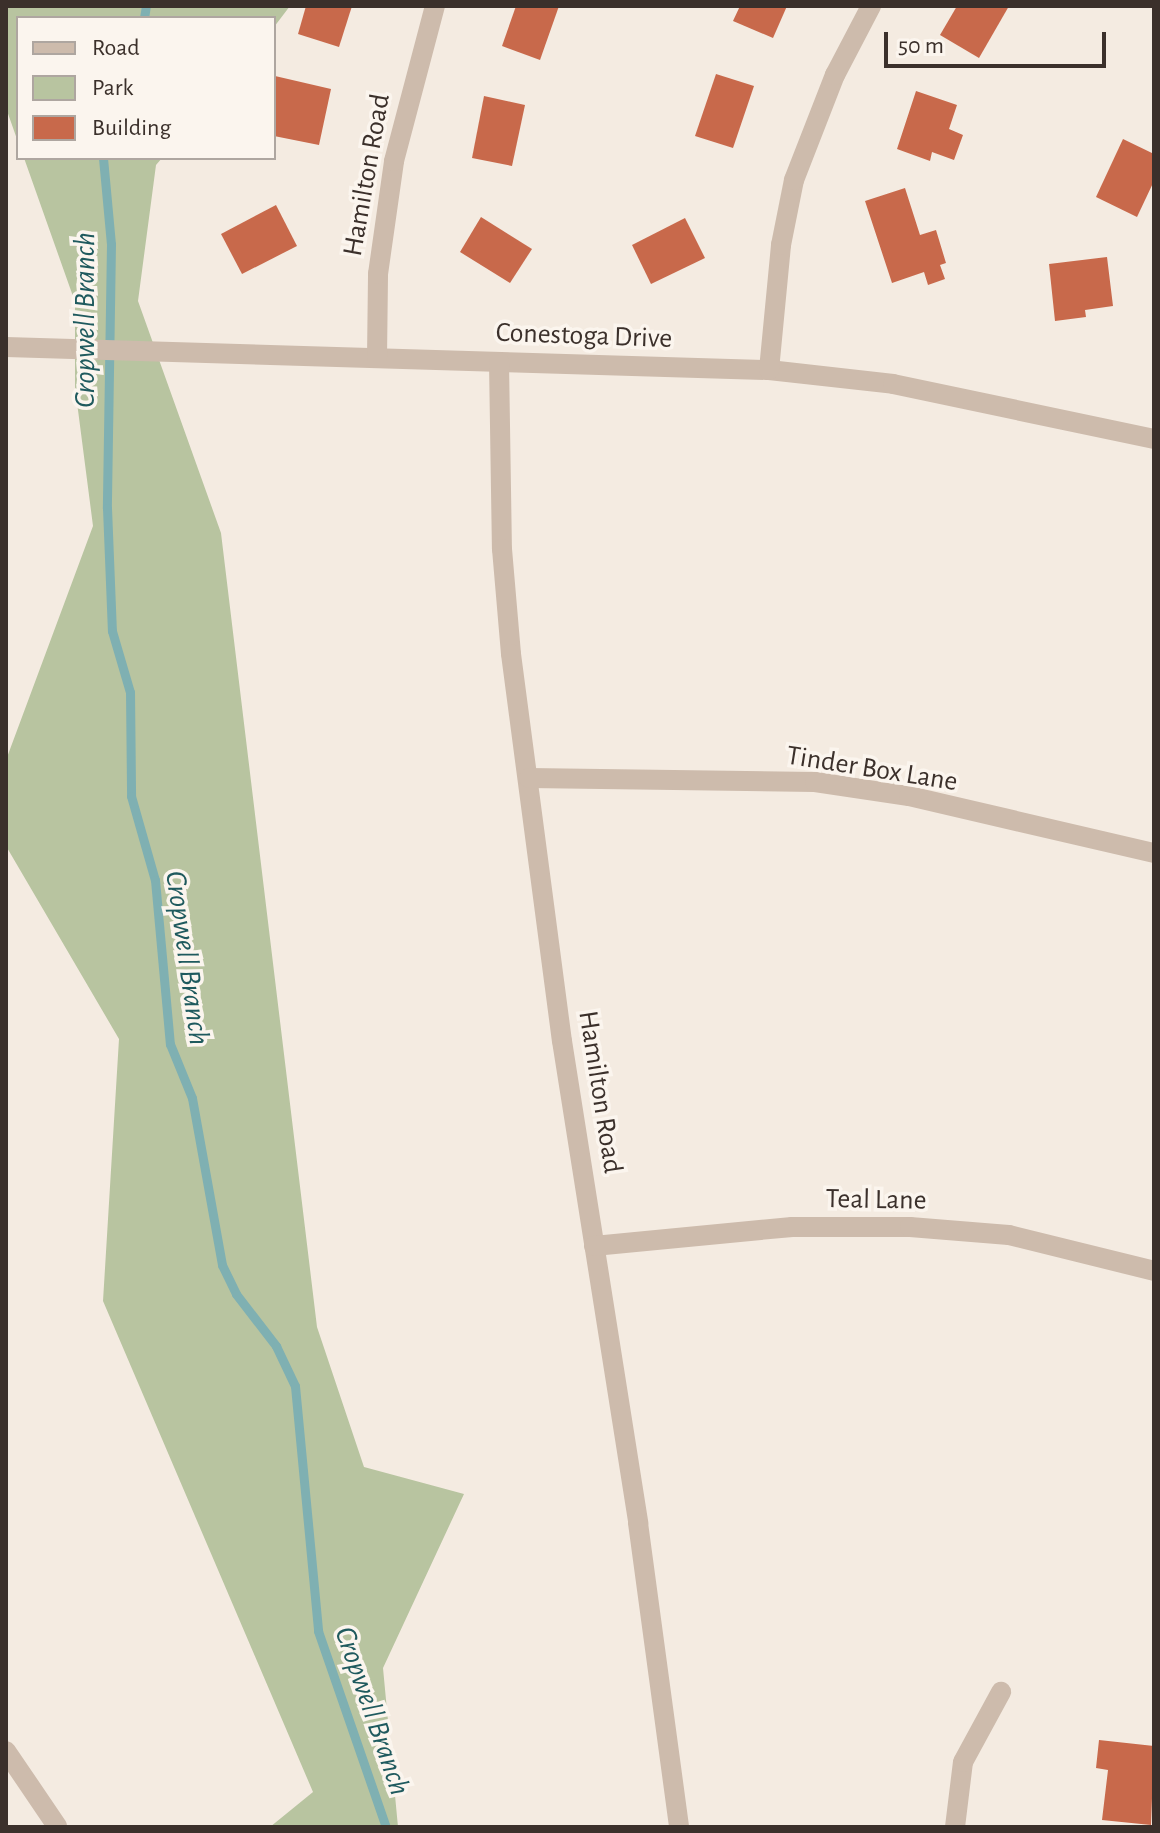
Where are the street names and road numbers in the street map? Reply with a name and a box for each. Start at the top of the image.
street label: Hamilton Road [336,91,398,259]
street label: Conestoga Drive [495,316,673,356]
street label: Tinder Box Lane [784,739,960,799]
street label: Hamilton Road [571,1008,629,1176]
street label: Teal Lane [825,1182,927,1218]

